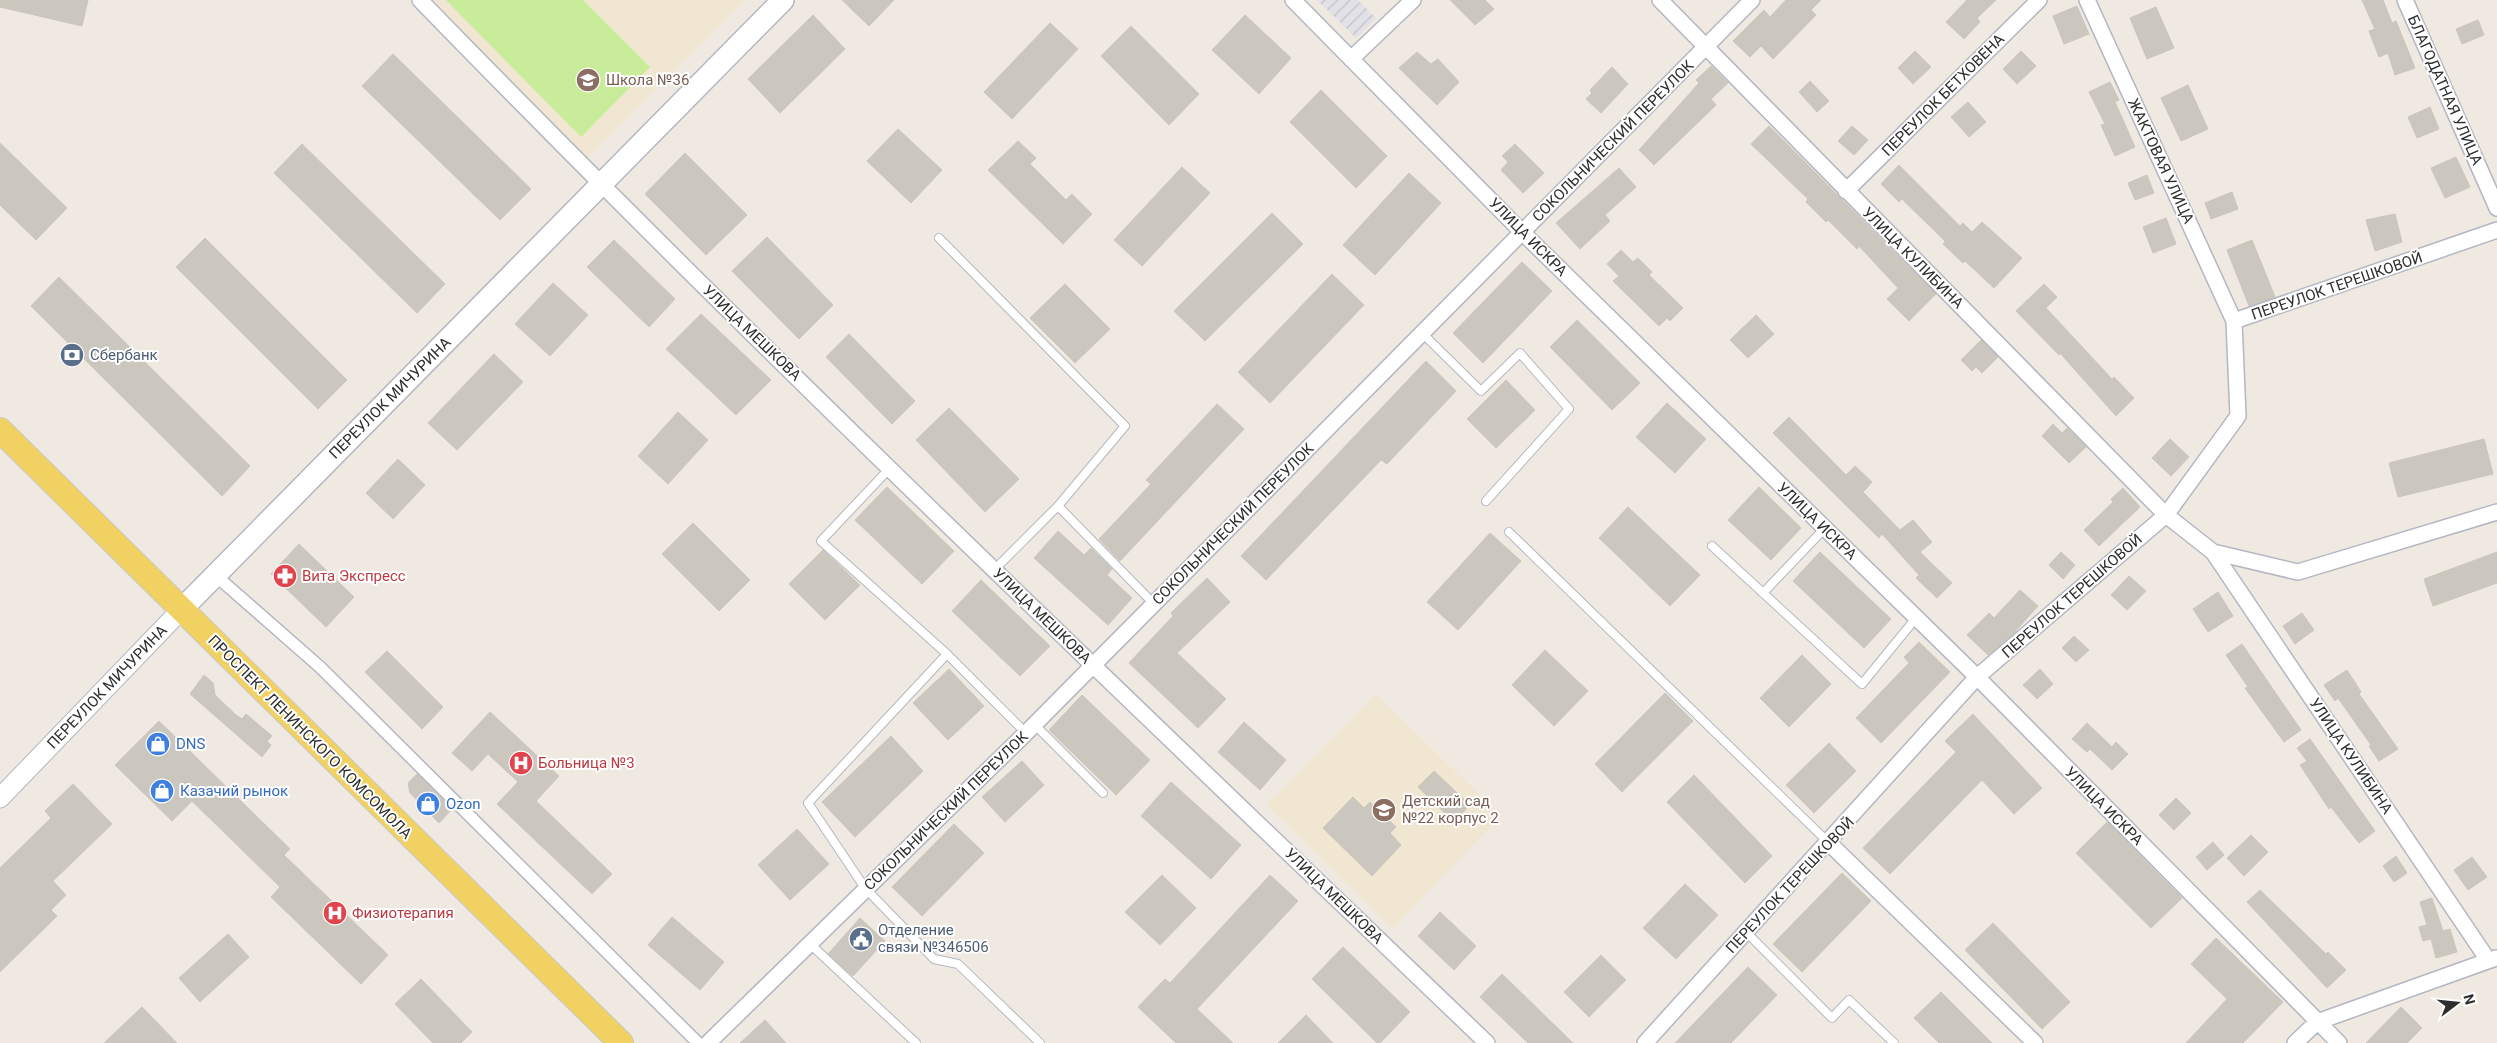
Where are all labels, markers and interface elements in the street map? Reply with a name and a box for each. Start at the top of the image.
street label: БЛАГОДАТНАЯ УЛИЦА [2404,12,2486,168]
street label: ПЕРЕУЛОК БЕТХОВЕНА [1878,30,2008,160]
street label: СОКОЛЬНИЧЕСКИЙ ПЕРЕУЛОК [1529,56,1698,225]
school or university icon: Школа №36 [575,67,601,93]
place label: Школа №36 [606,71,689,89]
street label: ЖАКТОВАЯ УЛИЦА [2124,96,2198,227]
street label: УЛИЦА ИСКРА [1485,194,1571,280]
street label: УЛИЦА КУЛИБИНА [1859,204,1968,313]
street label: ПЕРЕУЛОК ТЕРЕШКОВОЙ [2249,248,2425,324]
street label: УЛИЦА МЕШКОВА [699,282,805,385]
street label: ПЕРЕУЛОК МИЧУРИНА [325,333,455,463]
bank icon: Сбербанк [59,342,85,368]
place label: Сбербанк [90,346,158,364]
street label: СОКОЛЬНИЧЕСКИЙ ПЕРЕУЛОК [1149,439,1318,608]
street label: УЛИЦА ИСКРА [1774,479,1861,564]
street label: ПЕРЕУЛОК ТЕРЕШКОВОЙ [1998,530,2146,662]
pharmacy icon: Вита Экспресс [272,563,298,589]
street label: УЛИЦА МЕШКОВА [989,565,1095,668]
place label: Вита Экспресс [302,567,406,585]
street label: ПЕРЕУЛОК МИЧУРИНА [43,621,171,752]
street label: ПРОСПЕКТ ЛЕНИНСКОГО КОМСОМОЛА [204,631,416,843]
street label: УЛИЦА КУЛИБИНА [2306,695,2397,817]
street label: СОКОЛЬНИЧЕСКИЙ ПЕРЕУЛОК [860,728,1032,894]
shop icon: DNS [145,731,171,757]
place label: DNS [176,735,206,753]
hospital icon: Больница №3 [508,750,534,776]
place label: Больница №3 [538,754,635,772]
street label: УЛИЦА ИСКРА [2061,763,2147,849]
shop icon: Казачий рынок [149,778,175,804]
place label: Казачий рынок [180,782,288,800]
shop icon: Ozon [415,791,441,817]
place label: Детский сад №22 корпус 2 [1402,792,1499,827]
place label: Ozon [446,795,480,813]
school or university icon: Детский сад №22 корпус 2 [1371,797,1397,823]
street label: ПЕРЕУЛОК ТЕРЕШКОВОЙ [1722,813,1858,957]
street label: УЛИЦА МЕШКОВА [1281,845,1387,948]
hospital icon: Физиотерапия [322,900,348,926]
place label: Физиотерапия [352,904,454,922]
place label: Отделение связи №346506 [878,921,989,956]
public building icon: Отделение связи №346506 [848,926,874,952]
north arrow [2432,978,2482,1028]
text: N [2460,992,2479,1006]

